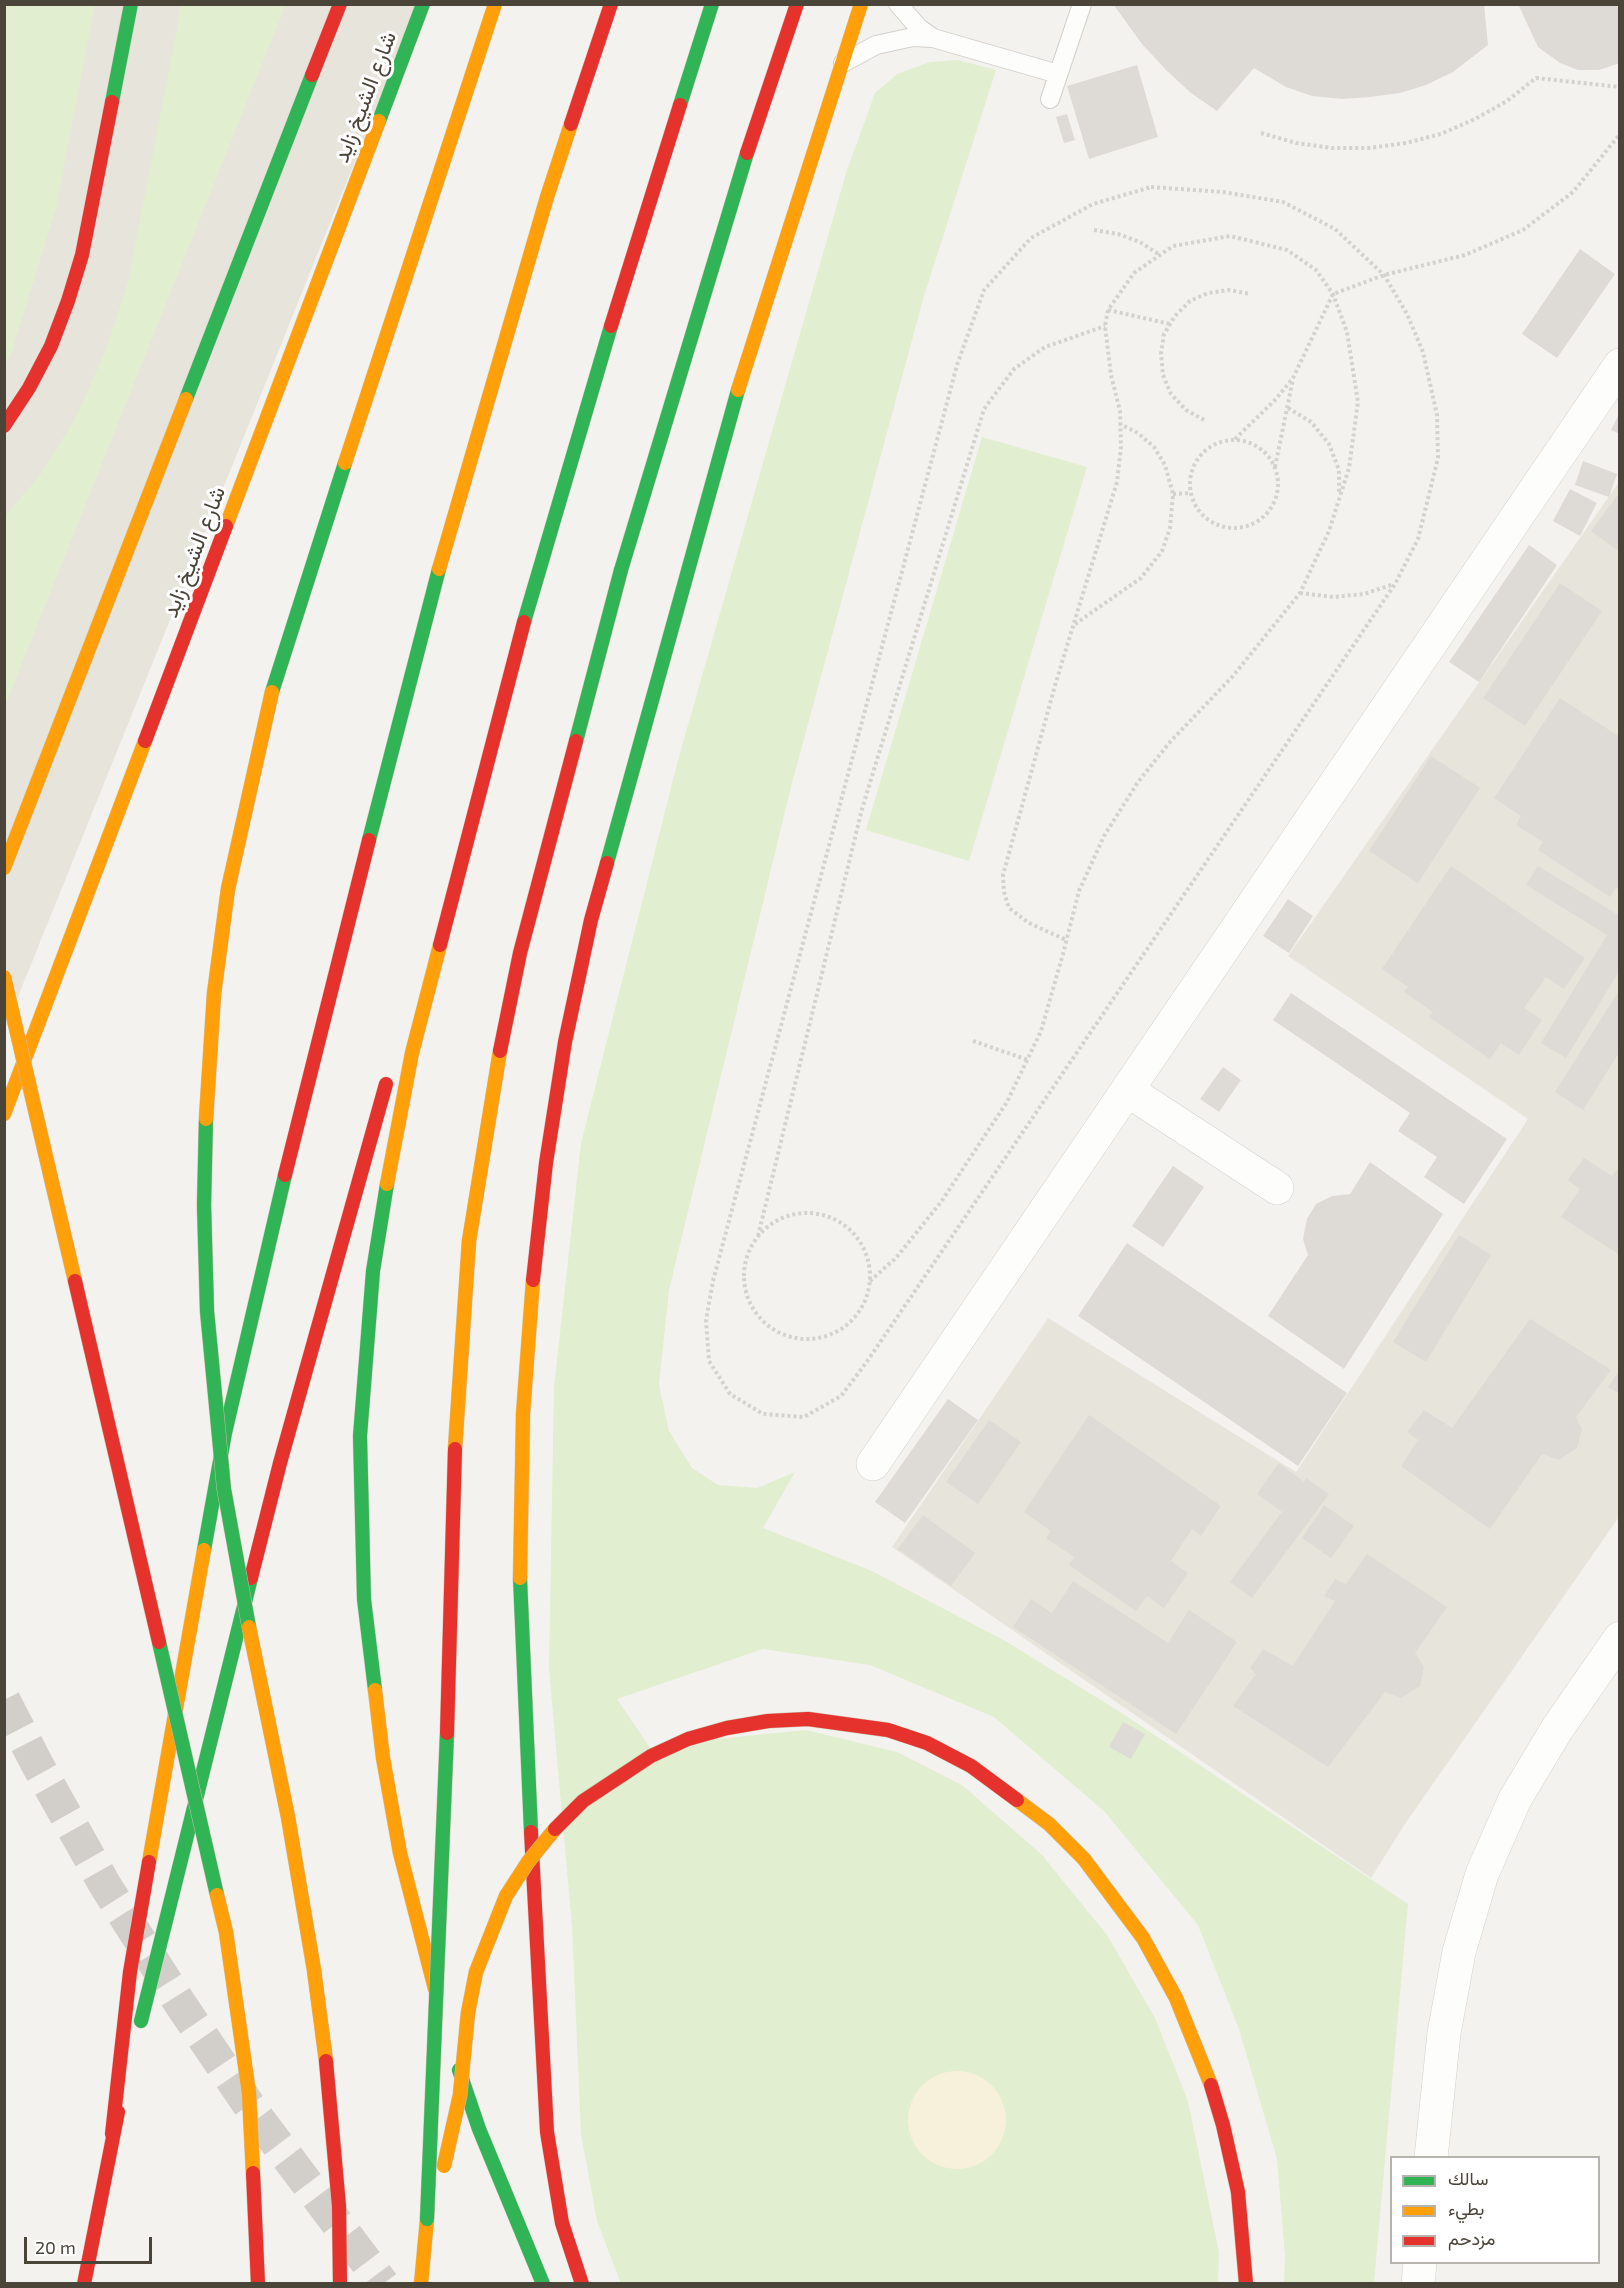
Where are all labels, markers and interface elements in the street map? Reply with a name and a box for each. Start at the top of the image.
street label: شارع الشيخ زايد [328,28,402,166]
street label: شارع الشيخ زايد [157,483,231,621]
legend [1390,2156,1600,2264]
text: سالك [1448,2167,1488,2189]
text: بطيء [1448,2197,1484,2219]
scale bar [27,2225,154,2263]
text: مزدحم [1448,2227,1495,2249]
text: 20 m [35,2236,76,2258]

